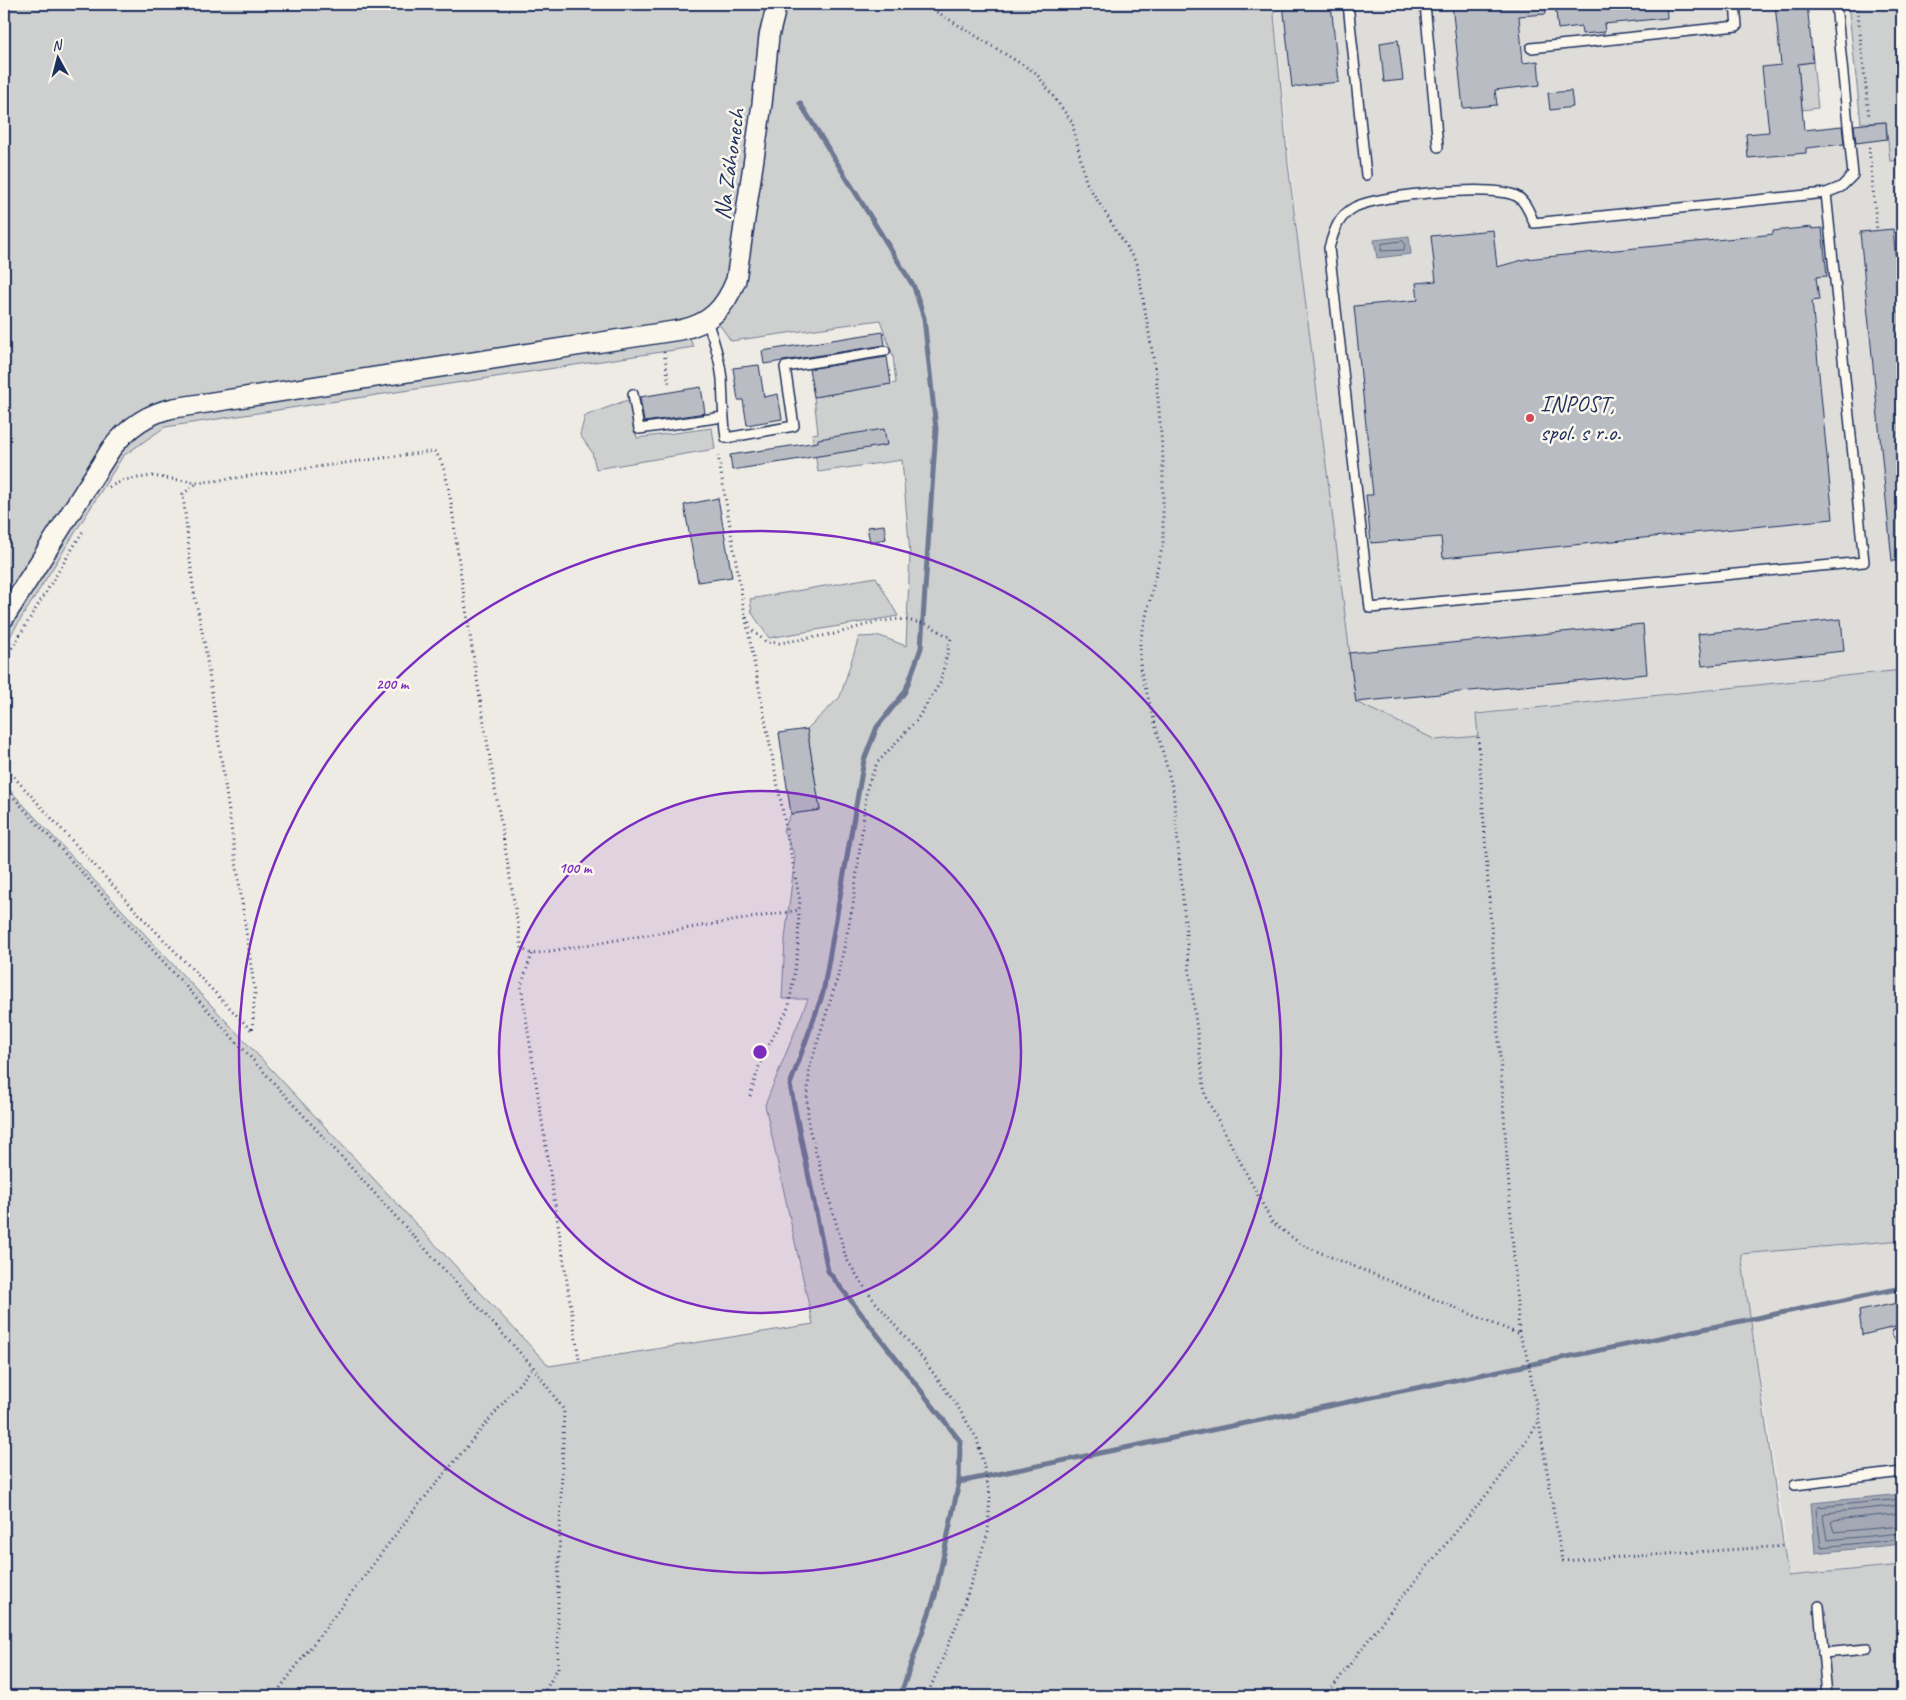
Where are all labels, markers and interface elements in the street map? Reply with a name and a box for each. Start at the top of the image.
north arrow [32,32,82,82]
text: N [51,36,64,55]
street label: Na Záhonech [706,105,752,222]
place label: INPOST, spol. s r.o. [1540,389,1621,447]
marker: INPOST, spol. s r.o. [1524,412,1536,424]
text: 200 m [376,675,410,694]
text: 100 m [559,859,593,878]
centre of rings [751,1043,769,1061]

